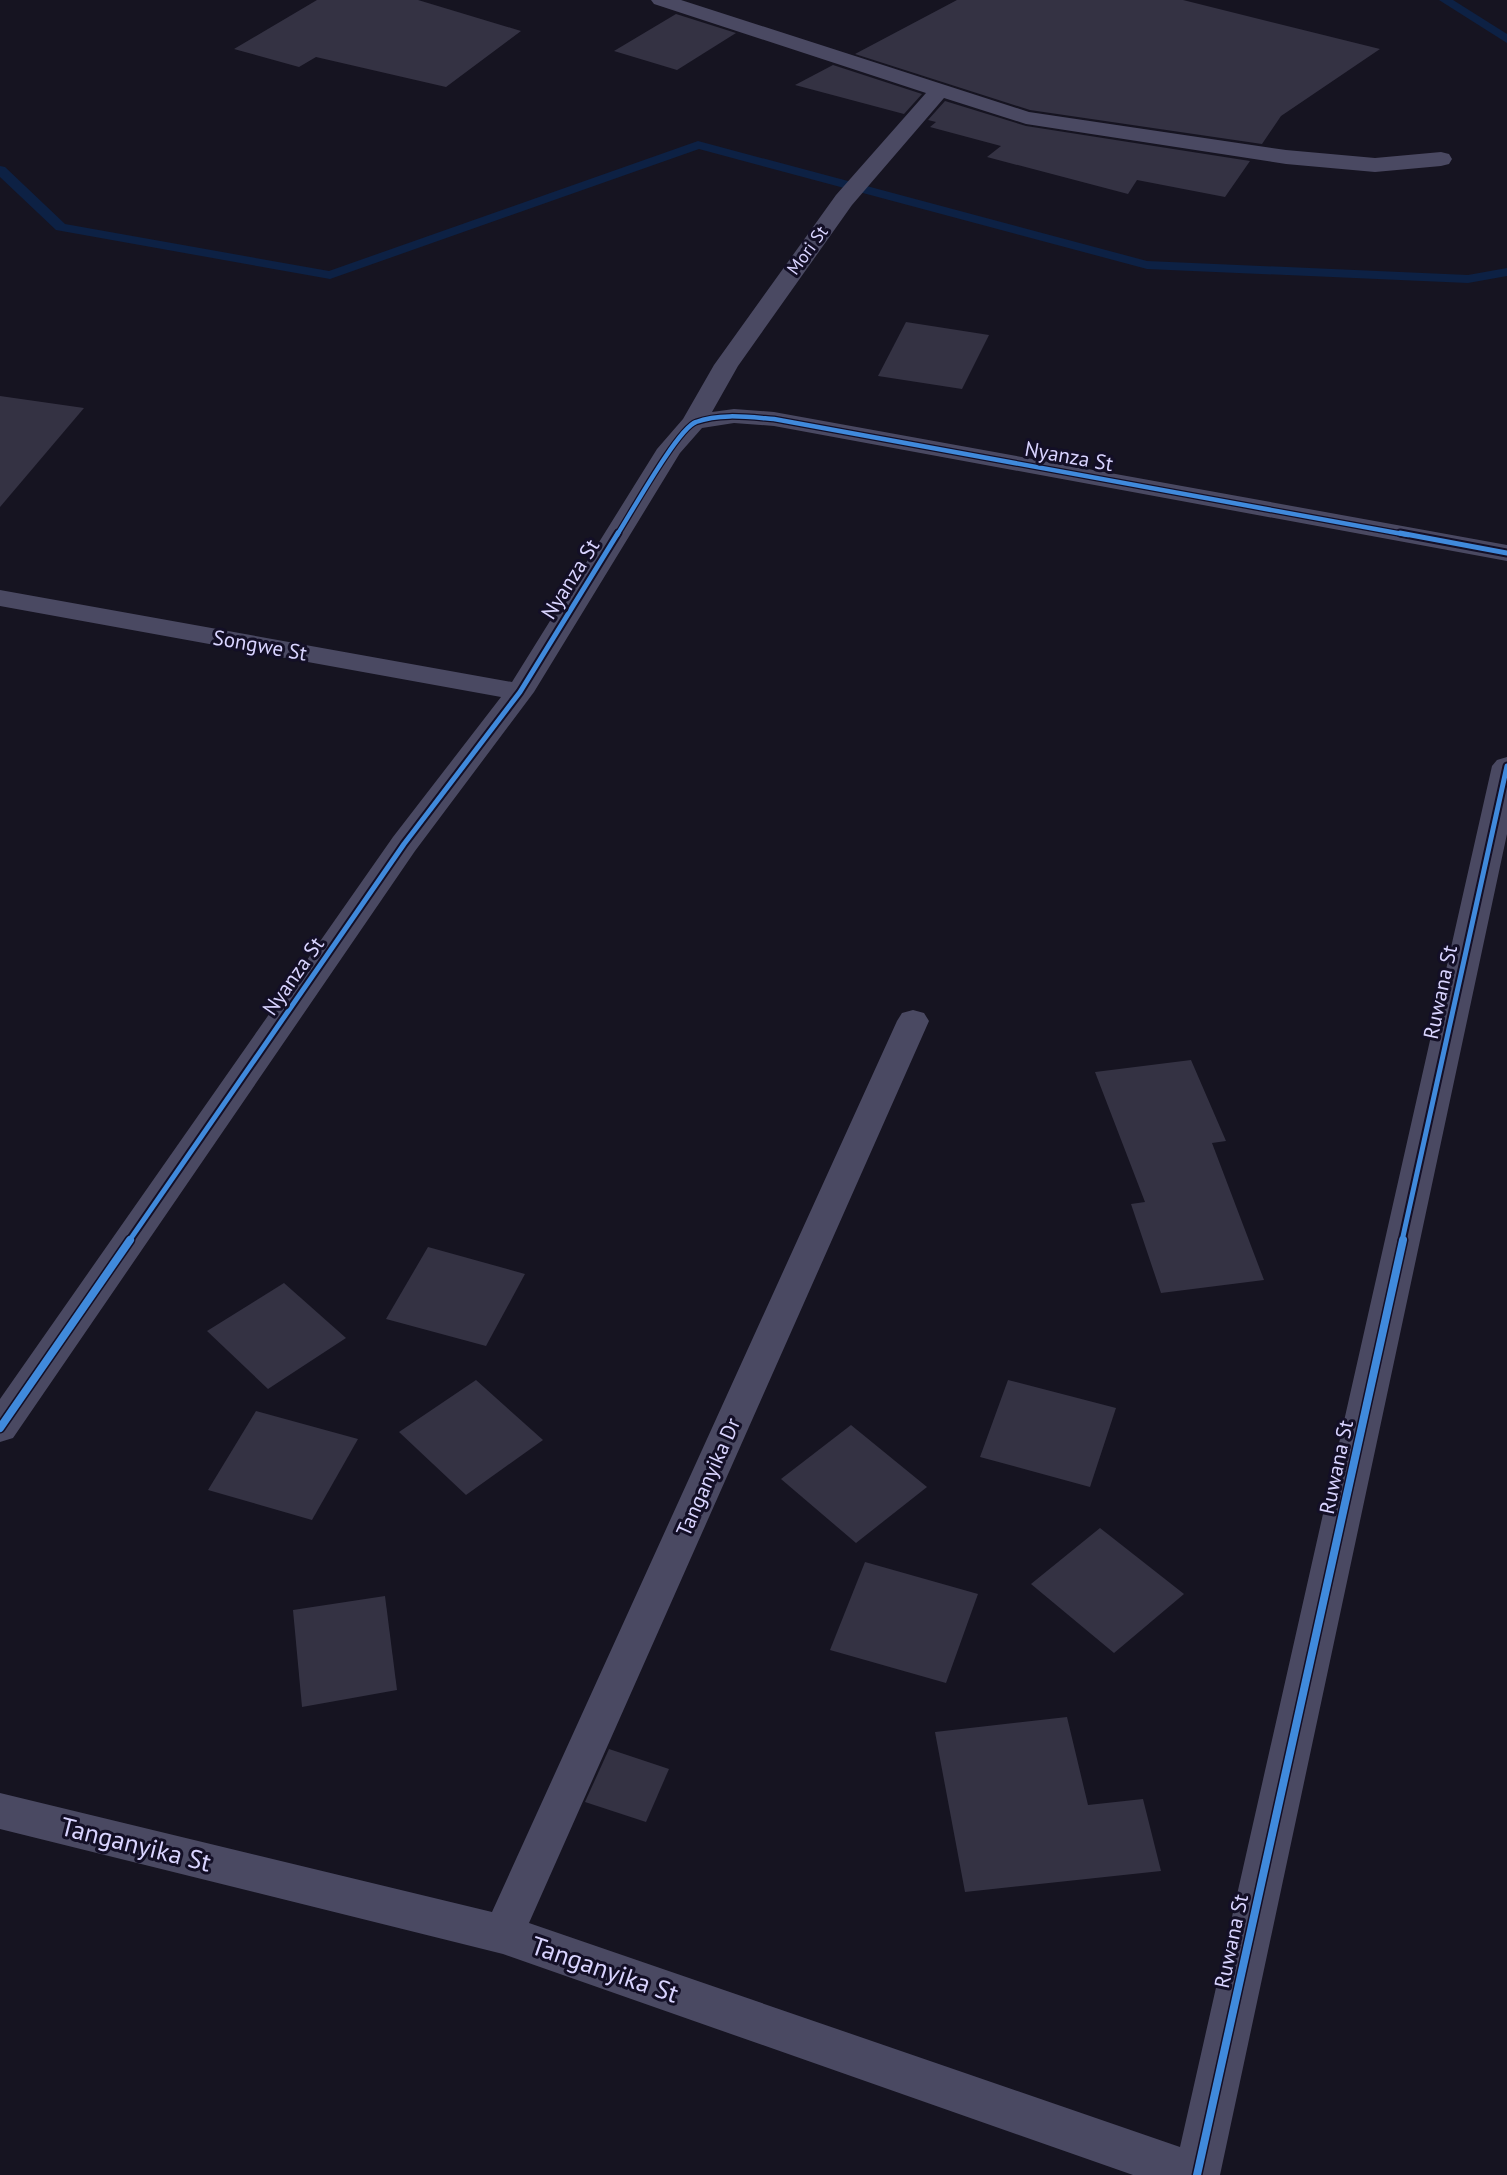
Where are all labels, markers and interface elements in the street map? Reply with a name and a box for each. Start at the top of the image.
street label: Mori St [781,221,833,279]
street label: Nyanza St [1023,435,1115,477]
street label: Nyanza St [535,534,605,624]
street label: Songwe St [211,623,309,667]
street label: Nyanza St [256,932,330,1020]
street label: Ruwana St [1417,943,1463,1041]
street label: Tanganyika Dr [670,1414,746,1540]
street label: Ruwana St [1313,1418,1359,1516]
street label: Tanganyika St [57,1809,215,1879]
street label: Ruwana St [1208,1892,1254,1990]
street label: Tanganyika St [527,1928,683,2010]

